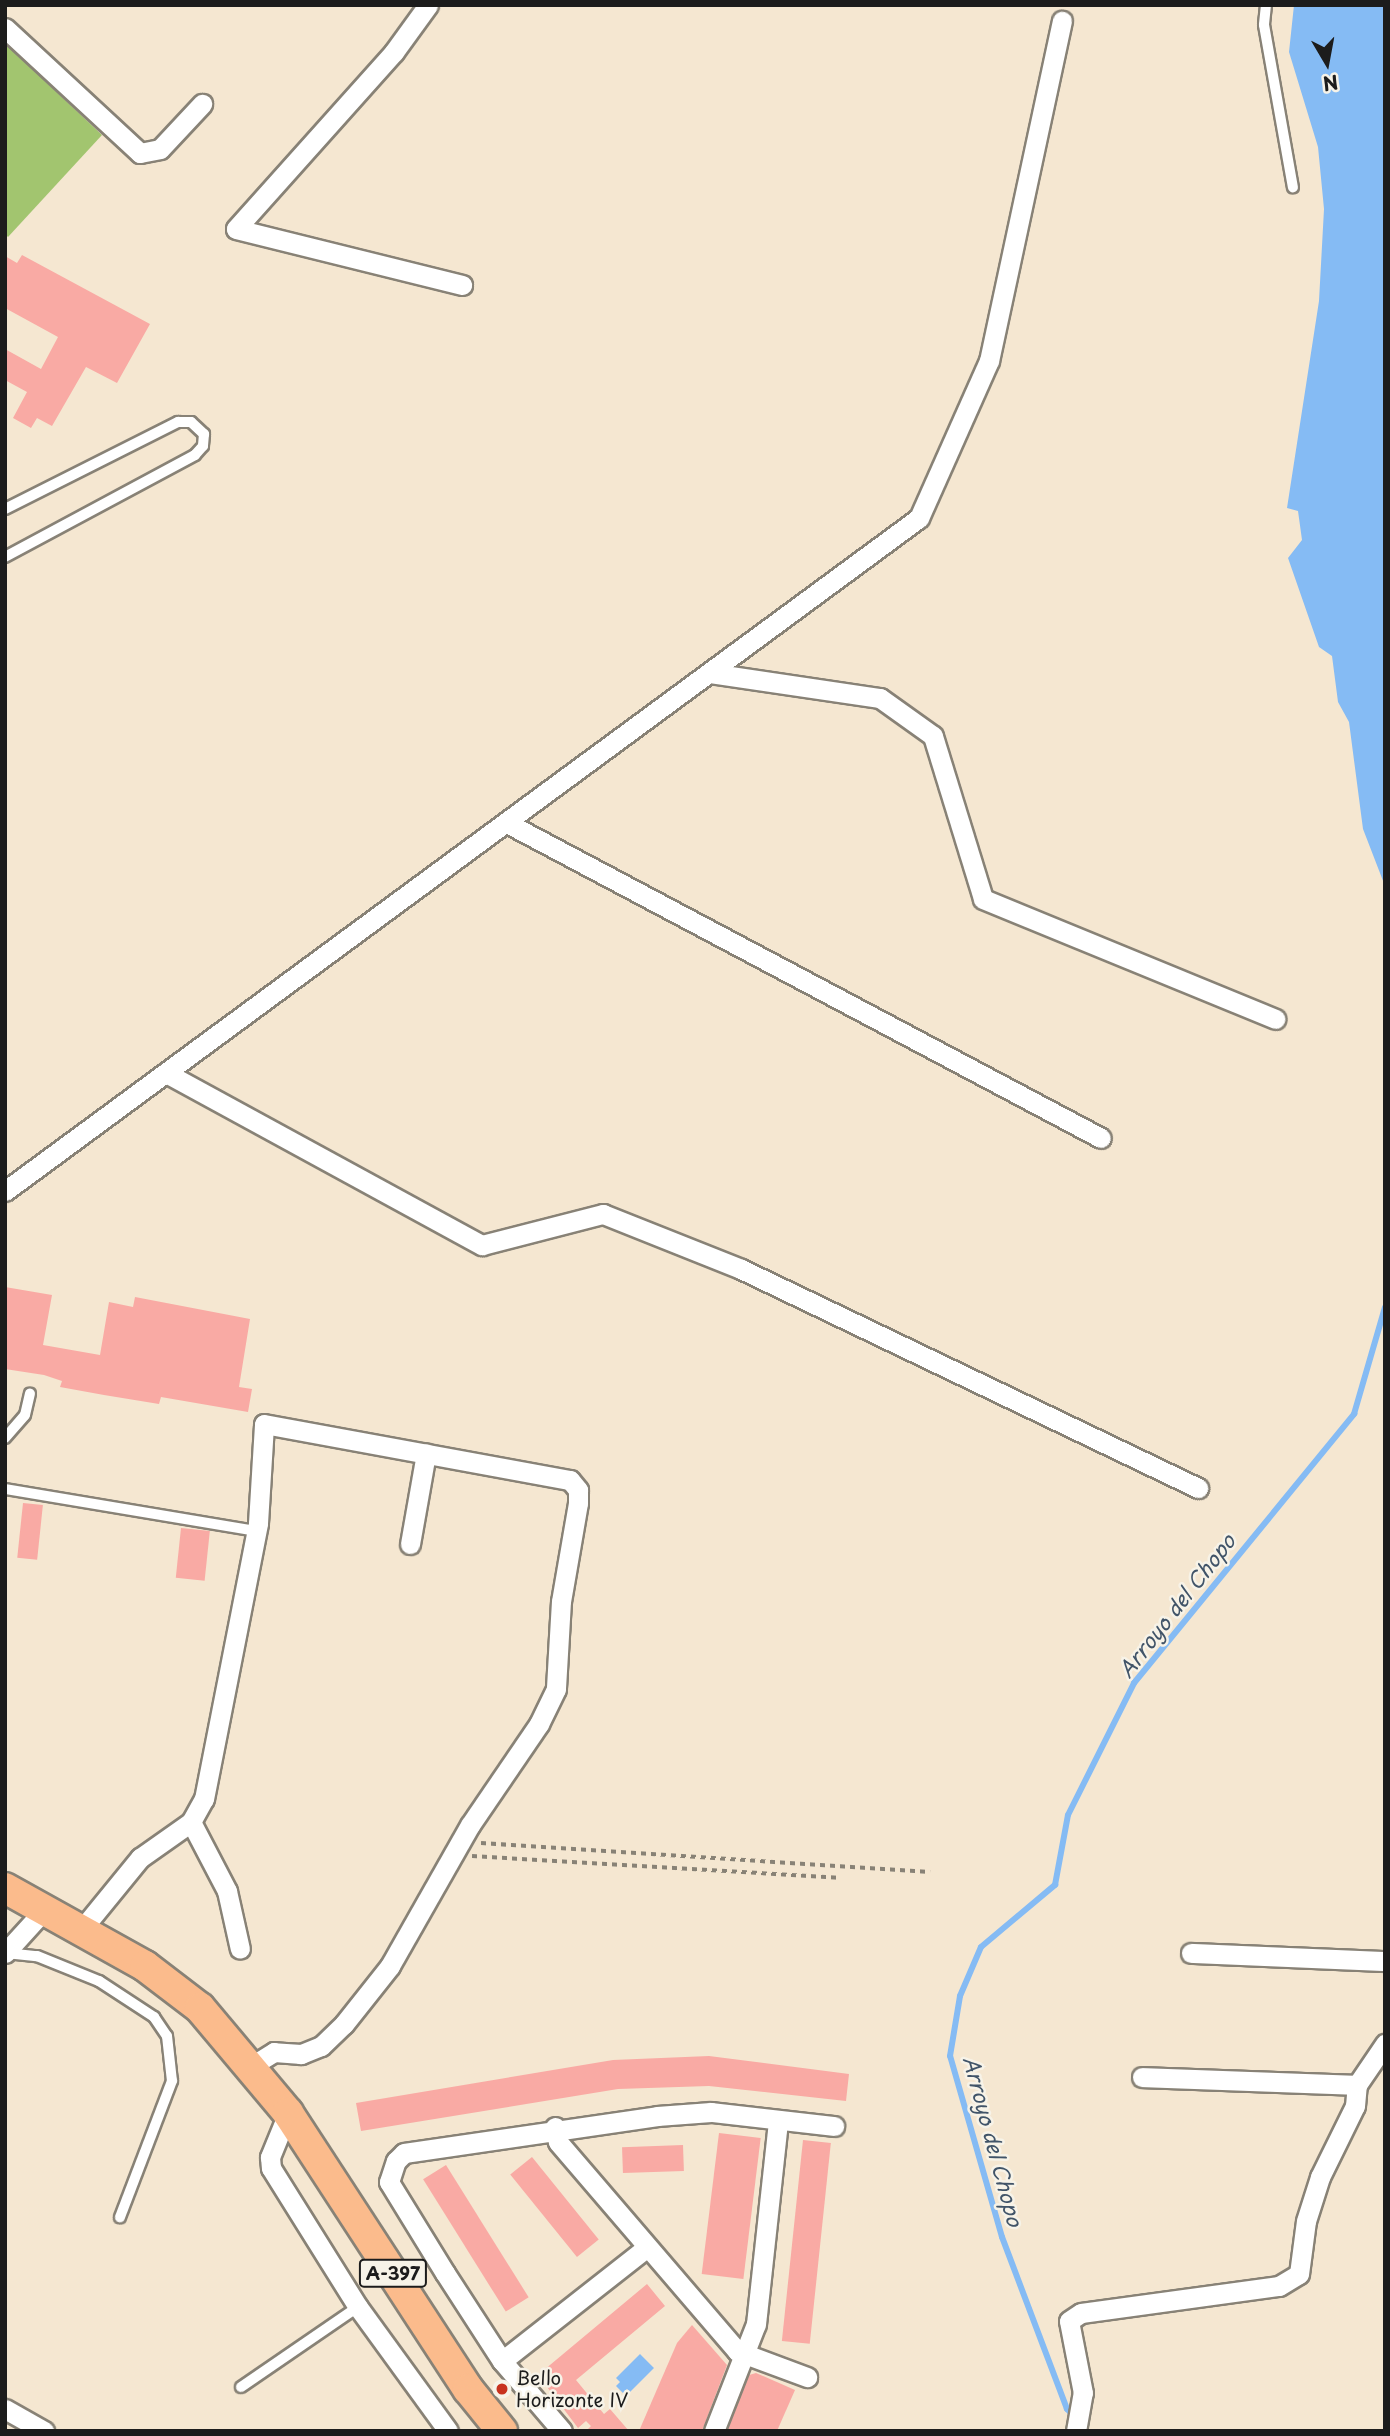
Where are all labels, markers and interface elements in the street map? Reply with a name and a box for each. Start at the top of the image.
north arrow [1292,28,1362,98]
text: N [1321,69,1340,99]
water label: Arroyo del Chopo [1111,1527,1241,1683]
water label: Arroyo del Chopo [959,2052,1029,2230]
road number: A-397 [358,2258,428,2288]
place label: Bello Horizonte IV [516,2367,629,2411]
marker: Bello Horizonte IV [494,2381,510,2397]

